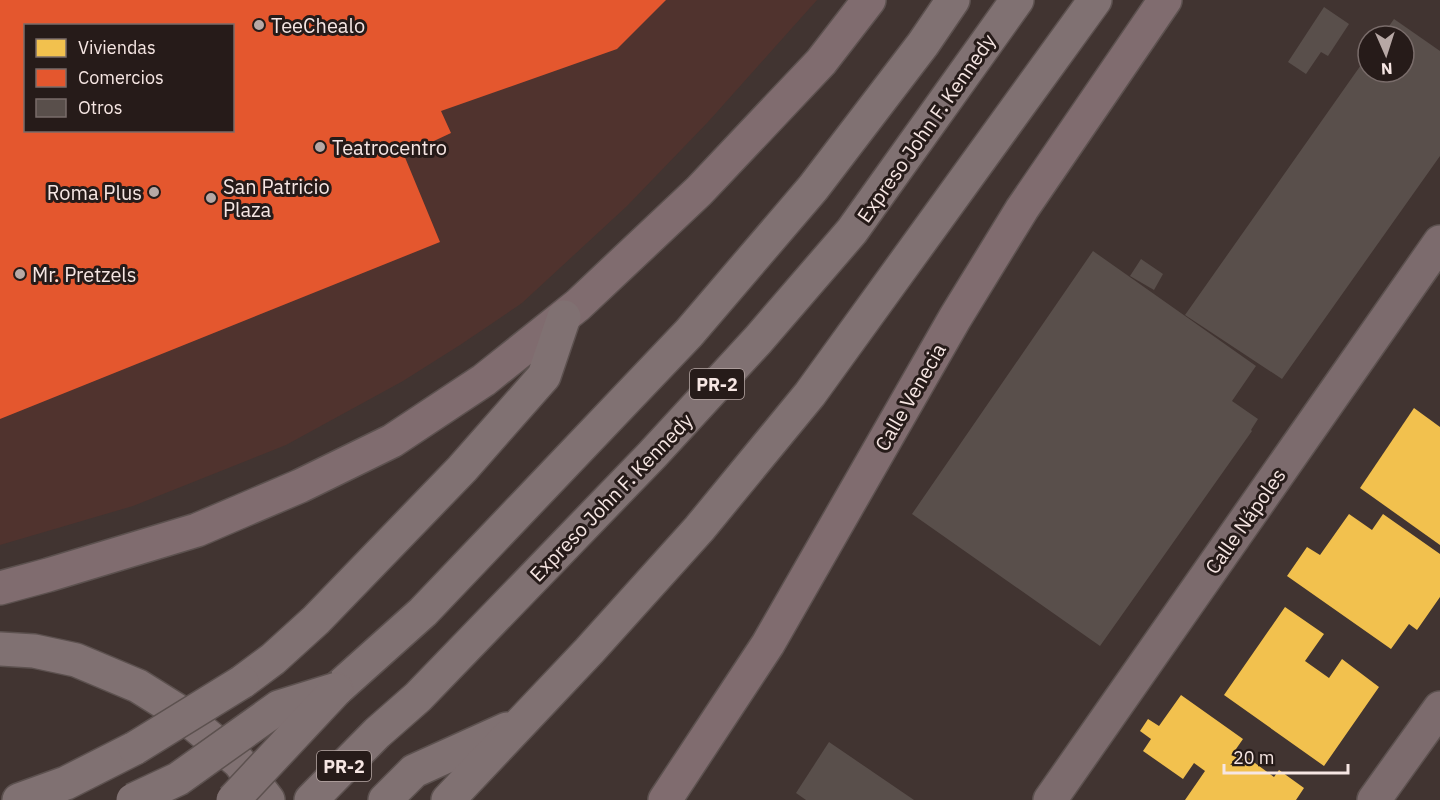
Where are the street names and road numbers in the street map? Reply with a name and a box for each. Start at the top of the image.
street label: Expreso John F. Kennedy [851,28,1001,228]
street label: Calle Venecia [868,338,952,456]
road number: PR-2 [690,369,744,399]
street label: Expreso John F. Kennedy [523,407,699,587]
street label: Calle Nápoles [1199,463,1291,579]
road number: PR-2 [317,751,371,781]

